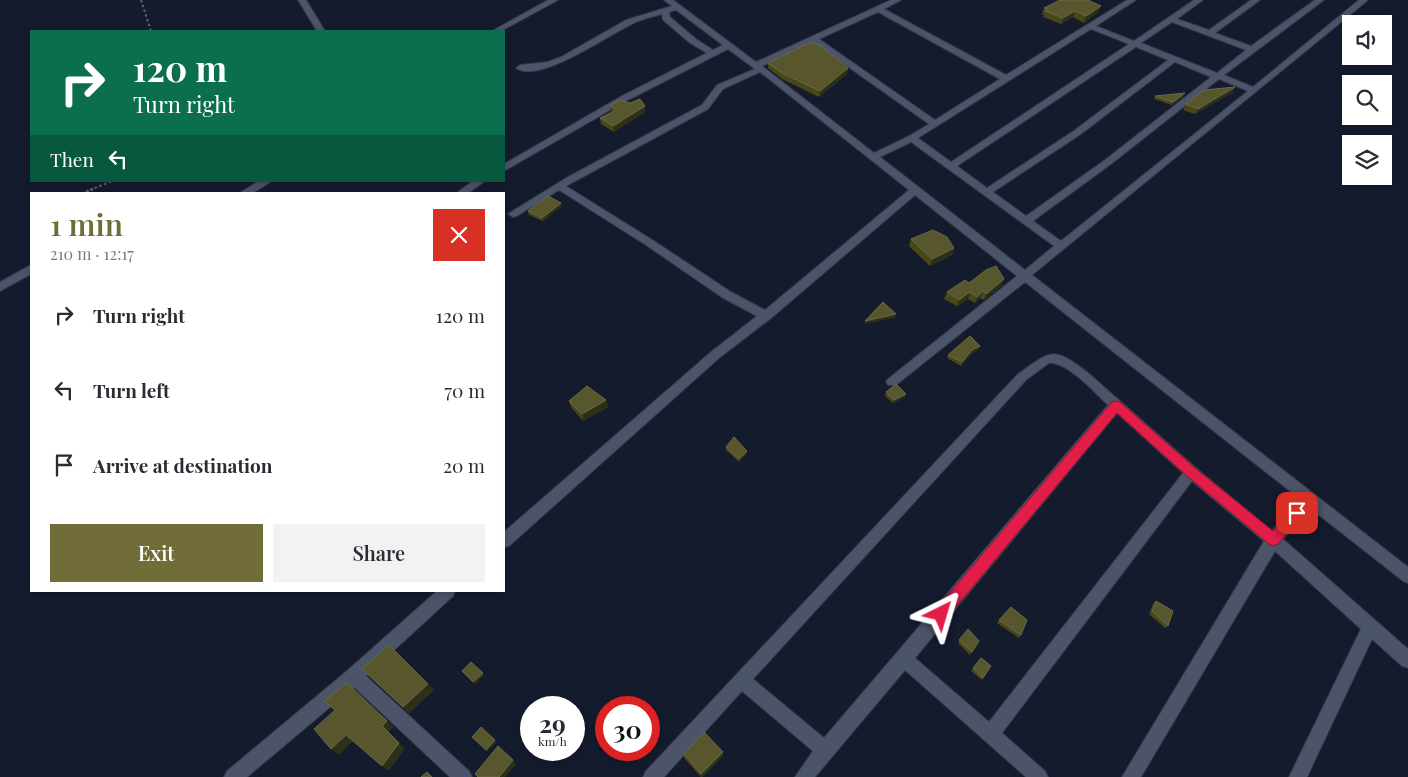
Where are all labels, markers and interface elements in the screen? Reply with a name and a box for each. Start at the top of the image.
map controls [1342,15,1392,185]
button: sound [1342,15,1392,65]
text: 120 m [133,44,227,91]
icon: right [50,50,115,115]
button: search [1342,75,1392,125]
text: Turn right [133,89,235,119]
button: layers [1342,135,1392,185]
icon: left [104,145,132,173]
text: Then [50,146,94,172]
text: 1 min [50,204,123,244]
button: close [433,209,485,261]
text: 210 m · 12:17 [50,243,134,264]
icon: right [50,301,78,329]
text: Turn right [93,302,185,328]
text: 120 m [436,302,485,328]
icon: left [50,376,78,404]
text: Turn left [93,377,170,403]
text: 70 m [444,377,485,403]
icon: arrive [50,451,78,479]
text: Arrive at destination [93,452,273,478]
text: 20 m [443,452,485,478]
pin [1276,492,1318,534]
icon: arrive [1283,499,1311,527]
button: Exit [50,524,263,582]
button: Share [273,524,485,582]
position arrow [914,587,966,639]
speed limit sign: 30 [595,696,660,761]
text: 29 [539,706,566,739]
text: km/h [538,733,567,749]

